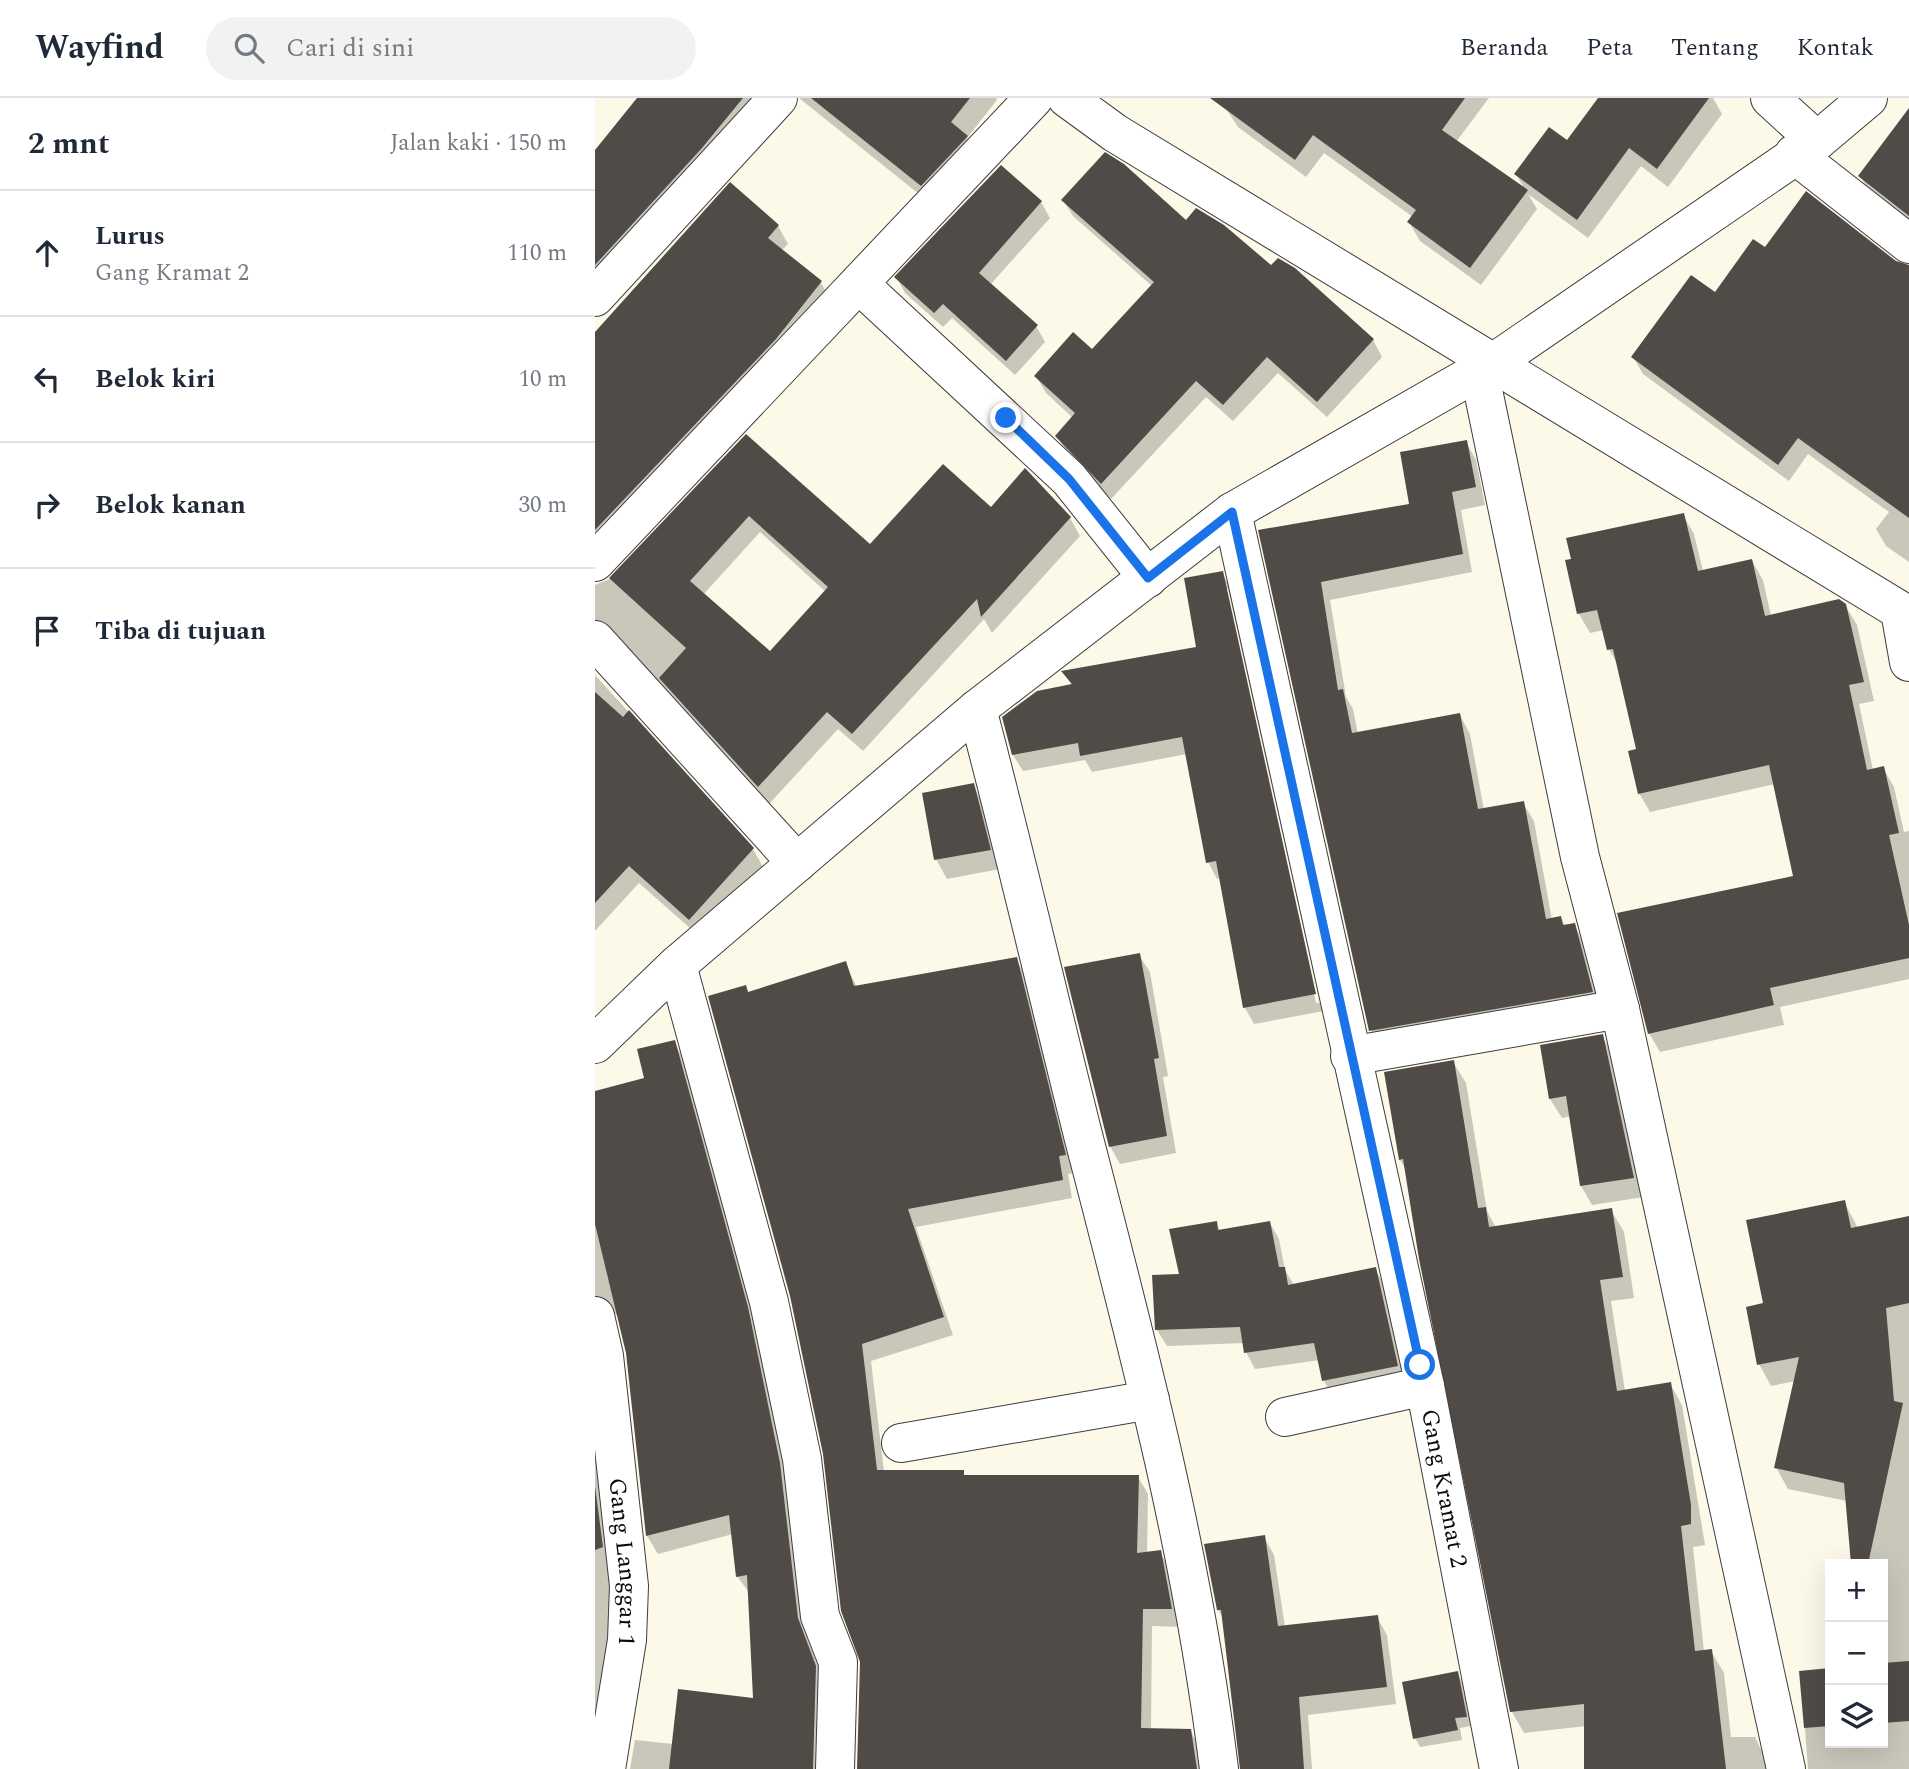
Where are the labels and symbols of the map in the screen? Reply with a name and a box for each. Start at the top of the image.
route end [990,402,1021,433]
route start [1404,1349,1435,1380]
street label: Gang Kramat 2 [1411,1406,1477,1571]
street label: Gang Langgar 1 [598,1476,646,1647]

